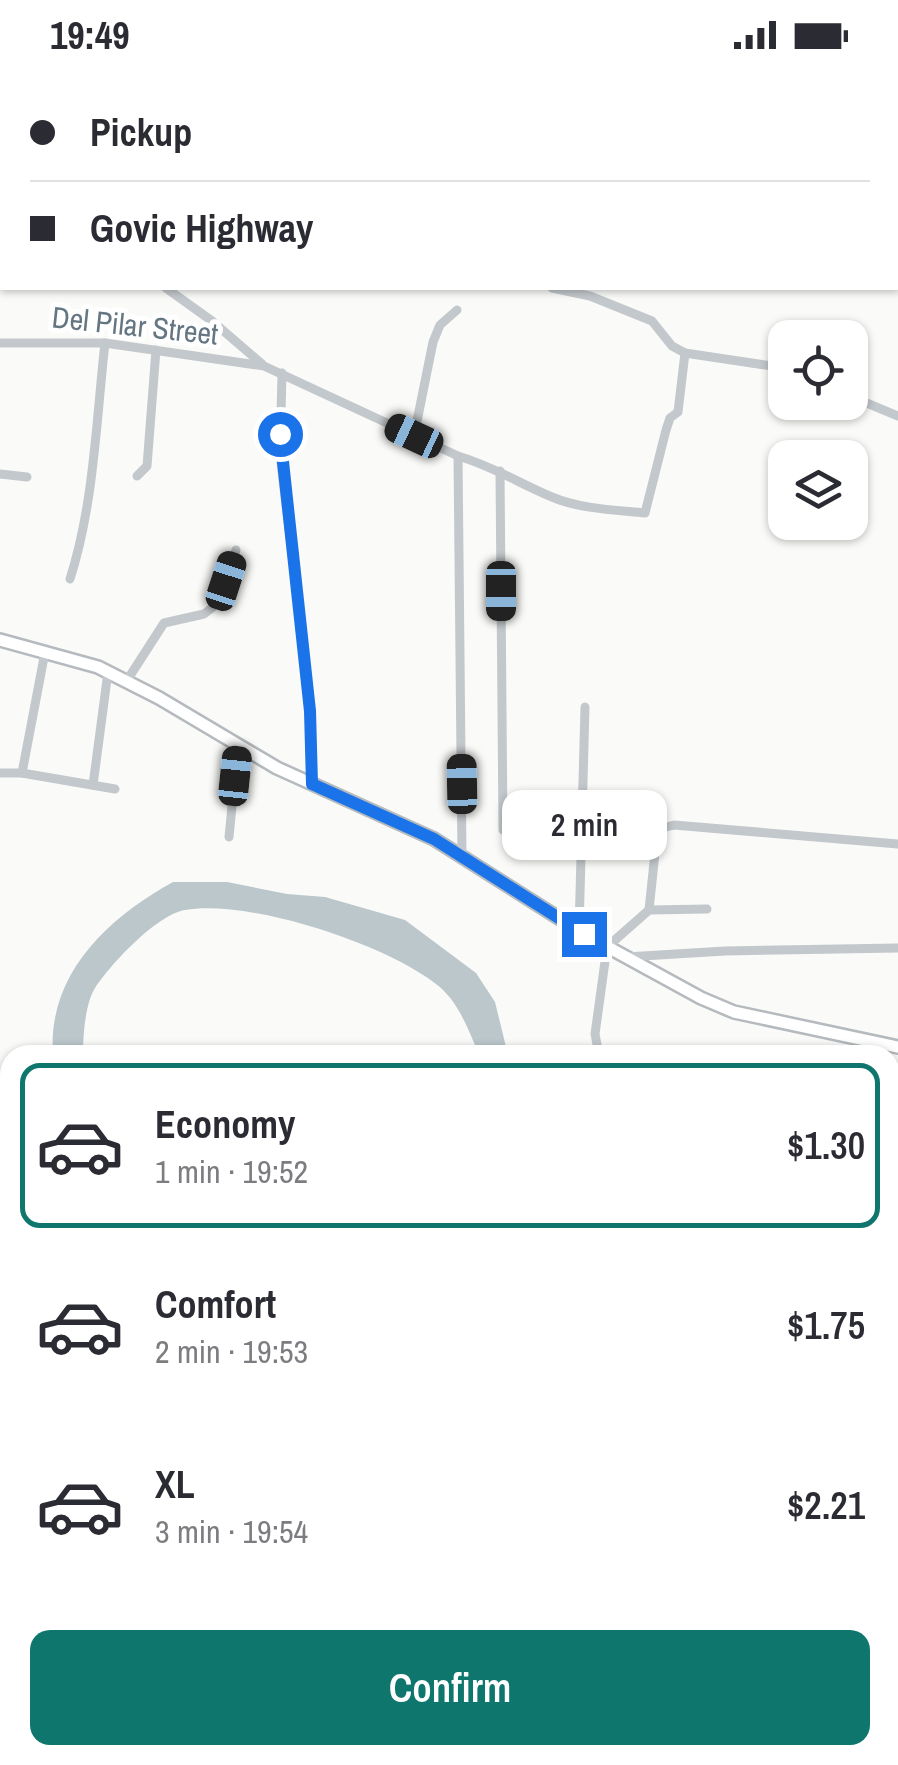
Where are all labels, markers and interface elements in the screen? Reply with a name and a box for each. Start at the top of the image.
text: 19:49 [50,10,130,61]
text: Pickup [90,107,192,158]
text: Govic Highway [90,203,313,254]
street label: Del Pilar Street [50,296,220,354]
map controls [768,320,868,540]
button: locate [768,320,868,420]
car [380,410,448,462]
route start [258,412,303,457]
button: layers [768,440,868,540]
car [202,548,250,614]
car [486,561,516,621]
car [217,745,253,807]
car [446,754,478,814]
callout: 2 min [502,789,666,859]
text: 2 min [551,803,618,846]
route end [562,912,607,957]
text: Economy [155,1099,295,1150]
icon: car [35,1101,125,1191]
text: $1.30 [787,1120,865,1171]
text: 1 min · 19:52 [155,1150,308,1193]
text: Comfort [155,1279,276,1330]
icon: car [35,1281,125,1371]
text: $1.75 [787,1300,865,1351]
text: 2 min · 19:53 [155,1330,308,1373]
text: XL [155,1459,195,1510]
icon: car [35,1461,125,1551]
text: $2.21 [787,1480,865,1531]
text: 3 min · 19:54 [155,1510,308,1553]
button: Confirm [30,1630,870,1745]

